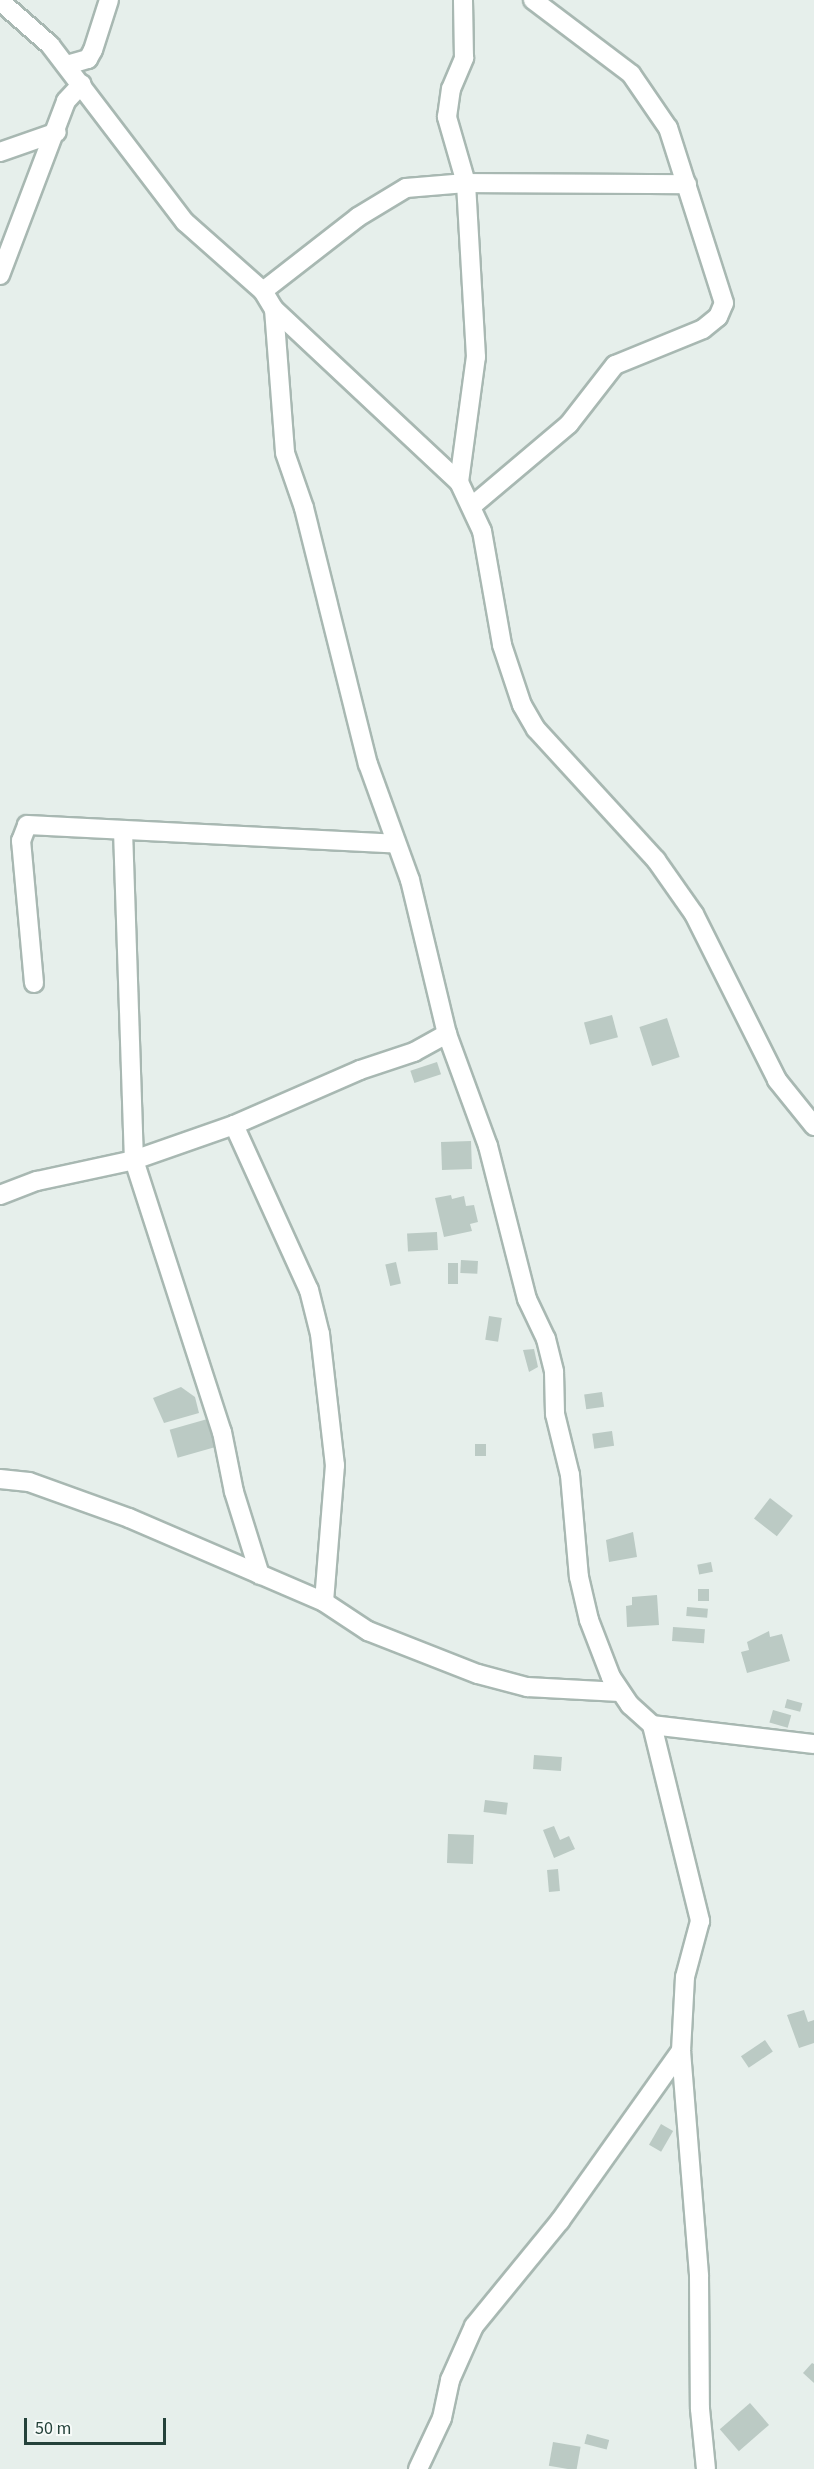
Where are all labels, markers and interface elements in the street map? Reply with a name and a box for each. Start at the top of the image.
scale bar [27,2406,170,2444]
text: 50 m [35,2416,71,2441]

